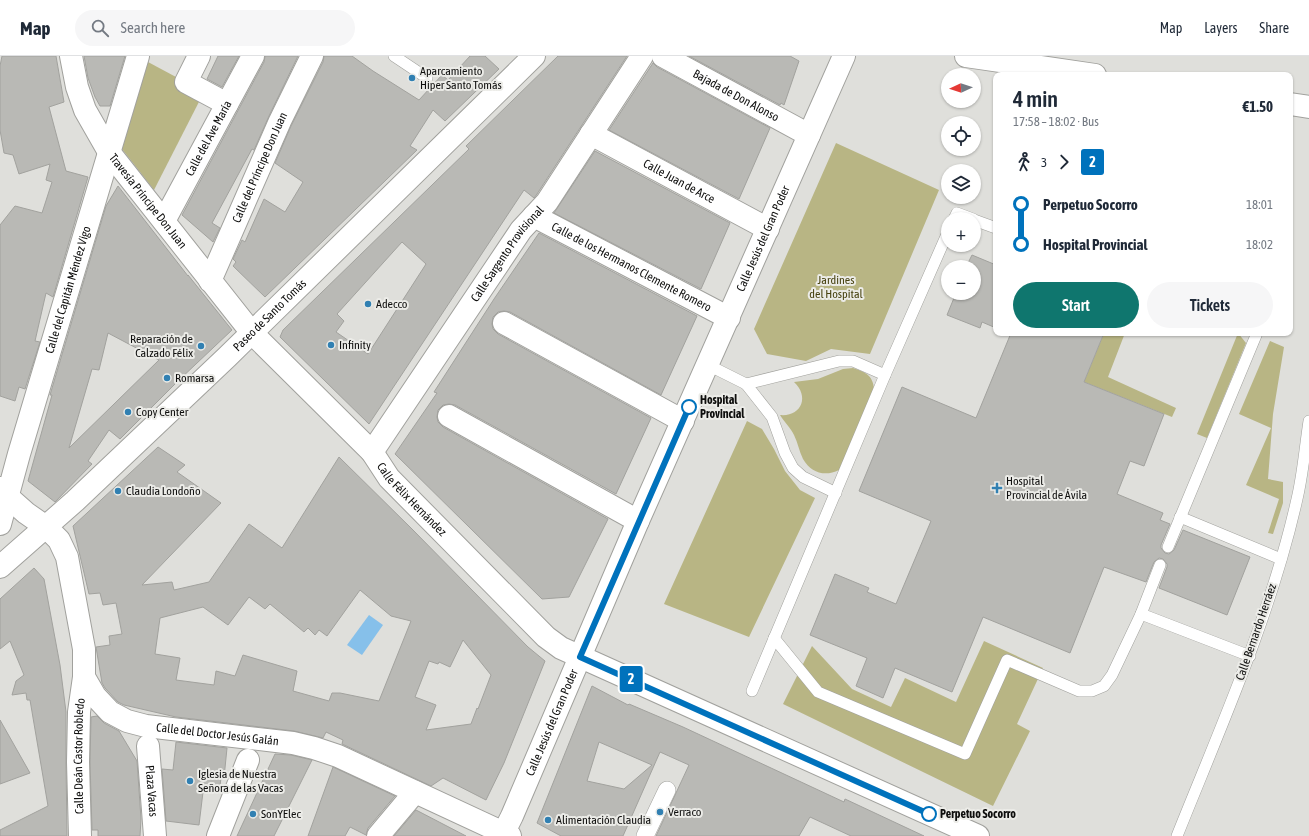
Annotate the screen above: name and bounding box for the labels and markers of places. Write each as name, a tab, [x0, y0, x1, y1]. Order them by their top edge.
place label: Aparcamiento Hiper Santo Tomás	[420, 64, 502, 92]
marker: Aparcamiento Hiper Santo Tomás	[407, 73, 417, 83]
place label: Adecco	[376, 297, 408, 311]
marker: Adecco	[363, 299, 373, 309]
place label: Reparación de Calzado Félix	[130, 332, 193, 360]
place label: Infinity	[339, 338, 371, 352]
marker: Infinity	[326, 340, 336, 350]
marker: Reparación de Calzado Félix	[196, 341, 206, 351]
place label: Romarsa	[175, 371, 214, 385]
marker: Romarsa	[162, 373, 172, 383]
place label: Hospital Provincial	[700, 393, 745, 421]
marker: Hospital Provincial	[681, 399, 697, 415]
place label: Copy Center	[136, 405, 189, 419]
marker: Copy Center	[123, 407, 133, 417]
place label: Hospital Provincial de Ávila	[1006, 474, 1087, 502]
marker: Hospital Provincial de Ávila	[991, 482, 1003, 494]
place label: Claudia Londoño	[126, 484, 201, 498]
marker: Claudia Londoño	[113, 486, 123, 496]
place label: Iglesia de Nuestra Señora de las Vacas	[198, 767, 283, 795]
marker: Iglesia de Nuestra Señora de las Vacas	[185, 776, 195, 786]
place label: Verraco	[668, 805, 702, 819]
marker: Perpetuo Socorro	[921, 806, 937, 822]
place label: SonYElec	[261, 807, 301, 821]
marker: Verraco	[655, 807, 665, 817]
place label: Perpetuo Socorro	[940, 807, 1016, 821]
marker: SonYElec	[248, 809, 258, 819]
place label: Alimentación Claudia	[556, 813, 651, 827]
marker: Alimentación Claudia	[543, 815, 553, 825]

